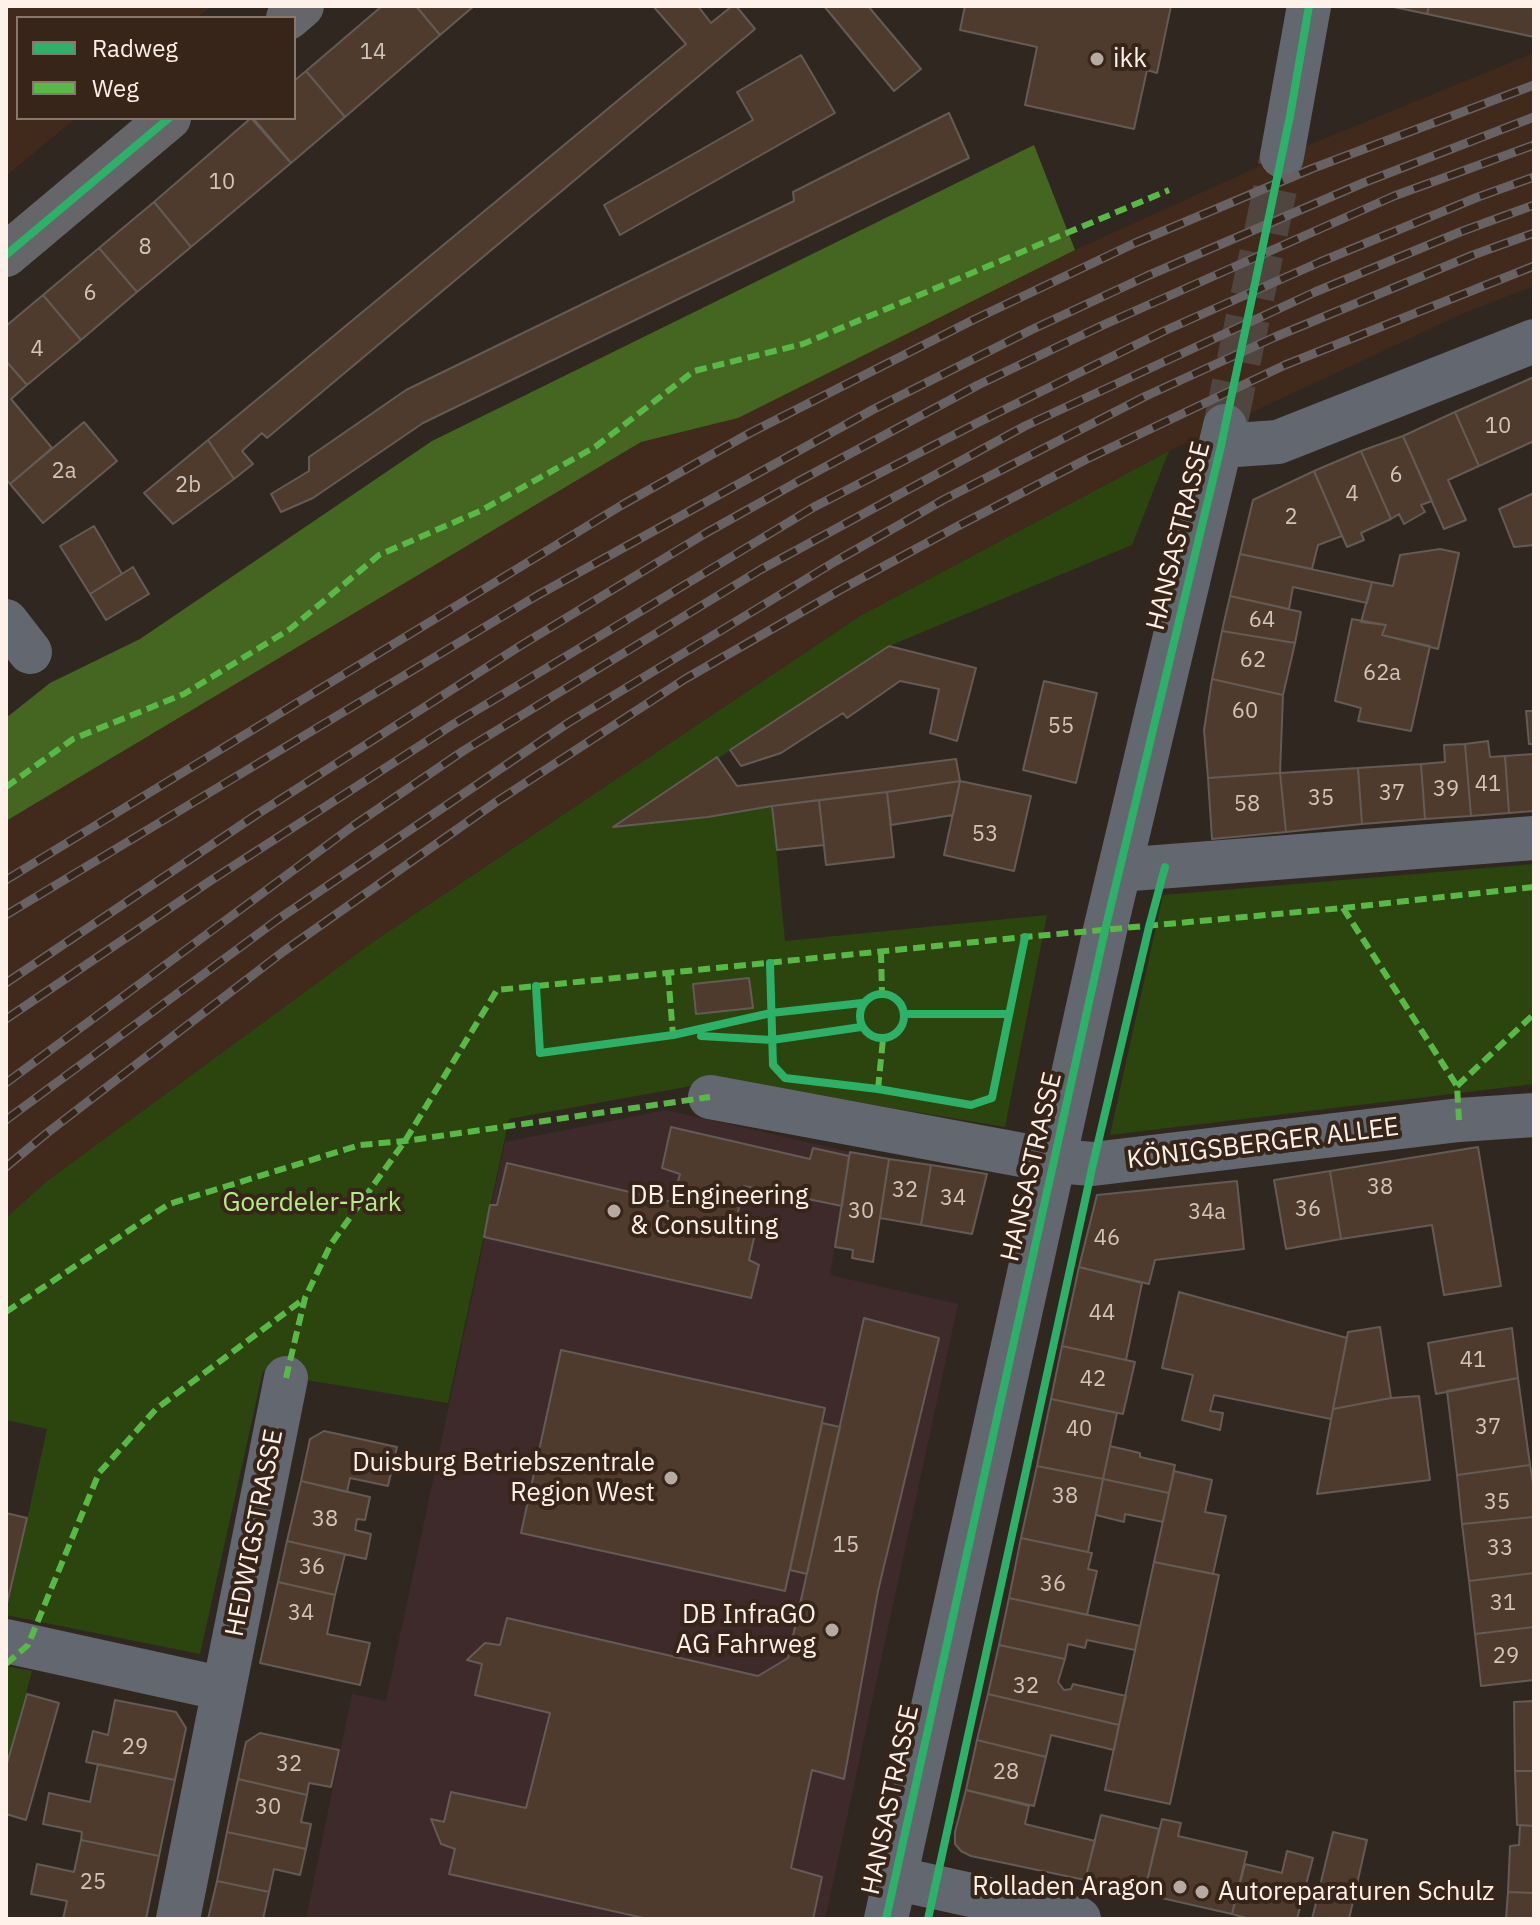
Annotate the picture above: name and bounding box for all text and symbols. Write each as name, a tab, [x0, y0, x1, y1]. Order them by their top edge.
legend	[16, 16, 296, 120]
text: Radweg	[92, 32, 178, 64]
house number: 14	[360, 40, 386, 66]
place label: ikk	[1113, 43, 1147, 75]
marker: ikk	[1088, 50, 1106, 68]
text: Weg	[92, 72, 139, 104]
house number: 10	[209, 170, 235, 196]
house number: 8	[138, 235, 152, 261]
house number: 6	[83, 281, 97, 307]
house number: 4	[30, 337, 44, 363]
house number: 10	[1485, 414, 1511, 440]
street label: HANSASTRASSE	[1140, 438, 1218, 634]
house number: 2a	[52, 459, 76, 485]
house number: 6	[1389, 463, 1403, 489]
house number: 2b	[175, 473, 201, 499]
house number: 4	[1345, 482, 1359, 508]
house number: 2	[1284, 505, 1298, 531]
house number: 64	[1249, 608, 1275, 634]
house number: 62	[1240, 648, 1266, 674]
house number: 62a	[1363, 661, 1401, 687]
house number: 60	[1232, 699, 1258, 725]
house number: 55	[1048, 714, 1074, 740]
house number: 41	[1475, 772, 1501, 798]
house number: 39	[1433, 777, 1459, 803]
house number: 37	[1379, 781, 1405, 807]
house number: 35	[1308, 786, 1334, 812]
house number: 58	[1234, 792, 1260, 818]
house number: 53	[972, 822, 998, 848]
street label: HANSASTRASSE	[995, 1069, 1069, 1265]
street label: KÖNIGSBERGER ALLEE	[1125, 1112, 1401, 1176]
house number: 38	[1367, 1175, 1393, 1201]
house number: 32	[892, 1178, 918, 1204]
place label: DB Engineering & Consulting	[630, 1180, 809, 1242]
house number: 34	[940, 1186, 966, 1212]
park label: Goerdeler-Park	[222, 1187, 402, 1219]
house number: 36	[1295, 1197, 1321, 1223]
house number: 30	[848, 1199, 874, 1225]
house number: 34a	[1188, 1200, 1226, 1226]
marker: DB Engineering & Consulting	[605, 1202, 623, 1220]
house number: 46	[1094, 1226, 1120, 1252]
house number: 44	[1089, 1301, 1115, 1327]
house number: 41	[1460, 1348, 1486, 1374]
house number: 42	[1080, 1367, 1106, 1393]
house number: 37	[1475, 1415, 1501, 1441]
house number: 40	[1066, 1417, 1092, 1443]
street label: HEDWIGSTRASSE	[220, 1427, 290, 1639]
place label: Duisburg Betriebszentrale Region West	[352, 1447, 655, 1508]
marker: Duisburg Betriebszentrale Region West	[662, 1469, 680, 1487]
house number: 38	[1052, 1484, 1078, 1510]
house number: 35	[1484, 1490, 1510, 1516]
house number: 38	[312, 1507, 338, 1533]
house number: 15	[833, 1533, 859, 1559]
house number: 33	[1487, 1536, 1513, 1562]
house number: 36	[299, 1555, 325, 1581]
house number: 36	[1040, 1572, 1066, 1598]
house number: 31	[1490, 1591, 1516, 1617]
place label: DB InfraGO AG Fahrweg	[676, 1599, 816, 1660]
house number: 34	[288, 1601, 314, 1627]
marker: DB InfraGO AG Fahrweg	[823, 1621, 841, 1639]
house number: 29	[1493, 1644, 1519, 1670]
house number: 32	[1013, 1674, 1039, 1700]
street label: HANSASTRASSE	[856, 1702, 926, 1898]
house number: 29	[122, 1735, 148, 1761]
house number: 32	[276, 1752, 302, 1778]
house number: 28	[993, 1760, 1019, 1786]
house number: 30	[255, 1795, 281, 1821]
house number: 25	[80, 1870, 106, 1896]
place label: Rolladen Aragon	[972, 1871, 1164, 1903]
place label: Autoreparaturen Schulz	[1218, 1876, 1494, 1908]
marker: Rolladen Aragon	[1171, 1878, 1189, 1896]
marker: Autoreparaturen Schulz	[1193, 1883, 1211, 1901]

